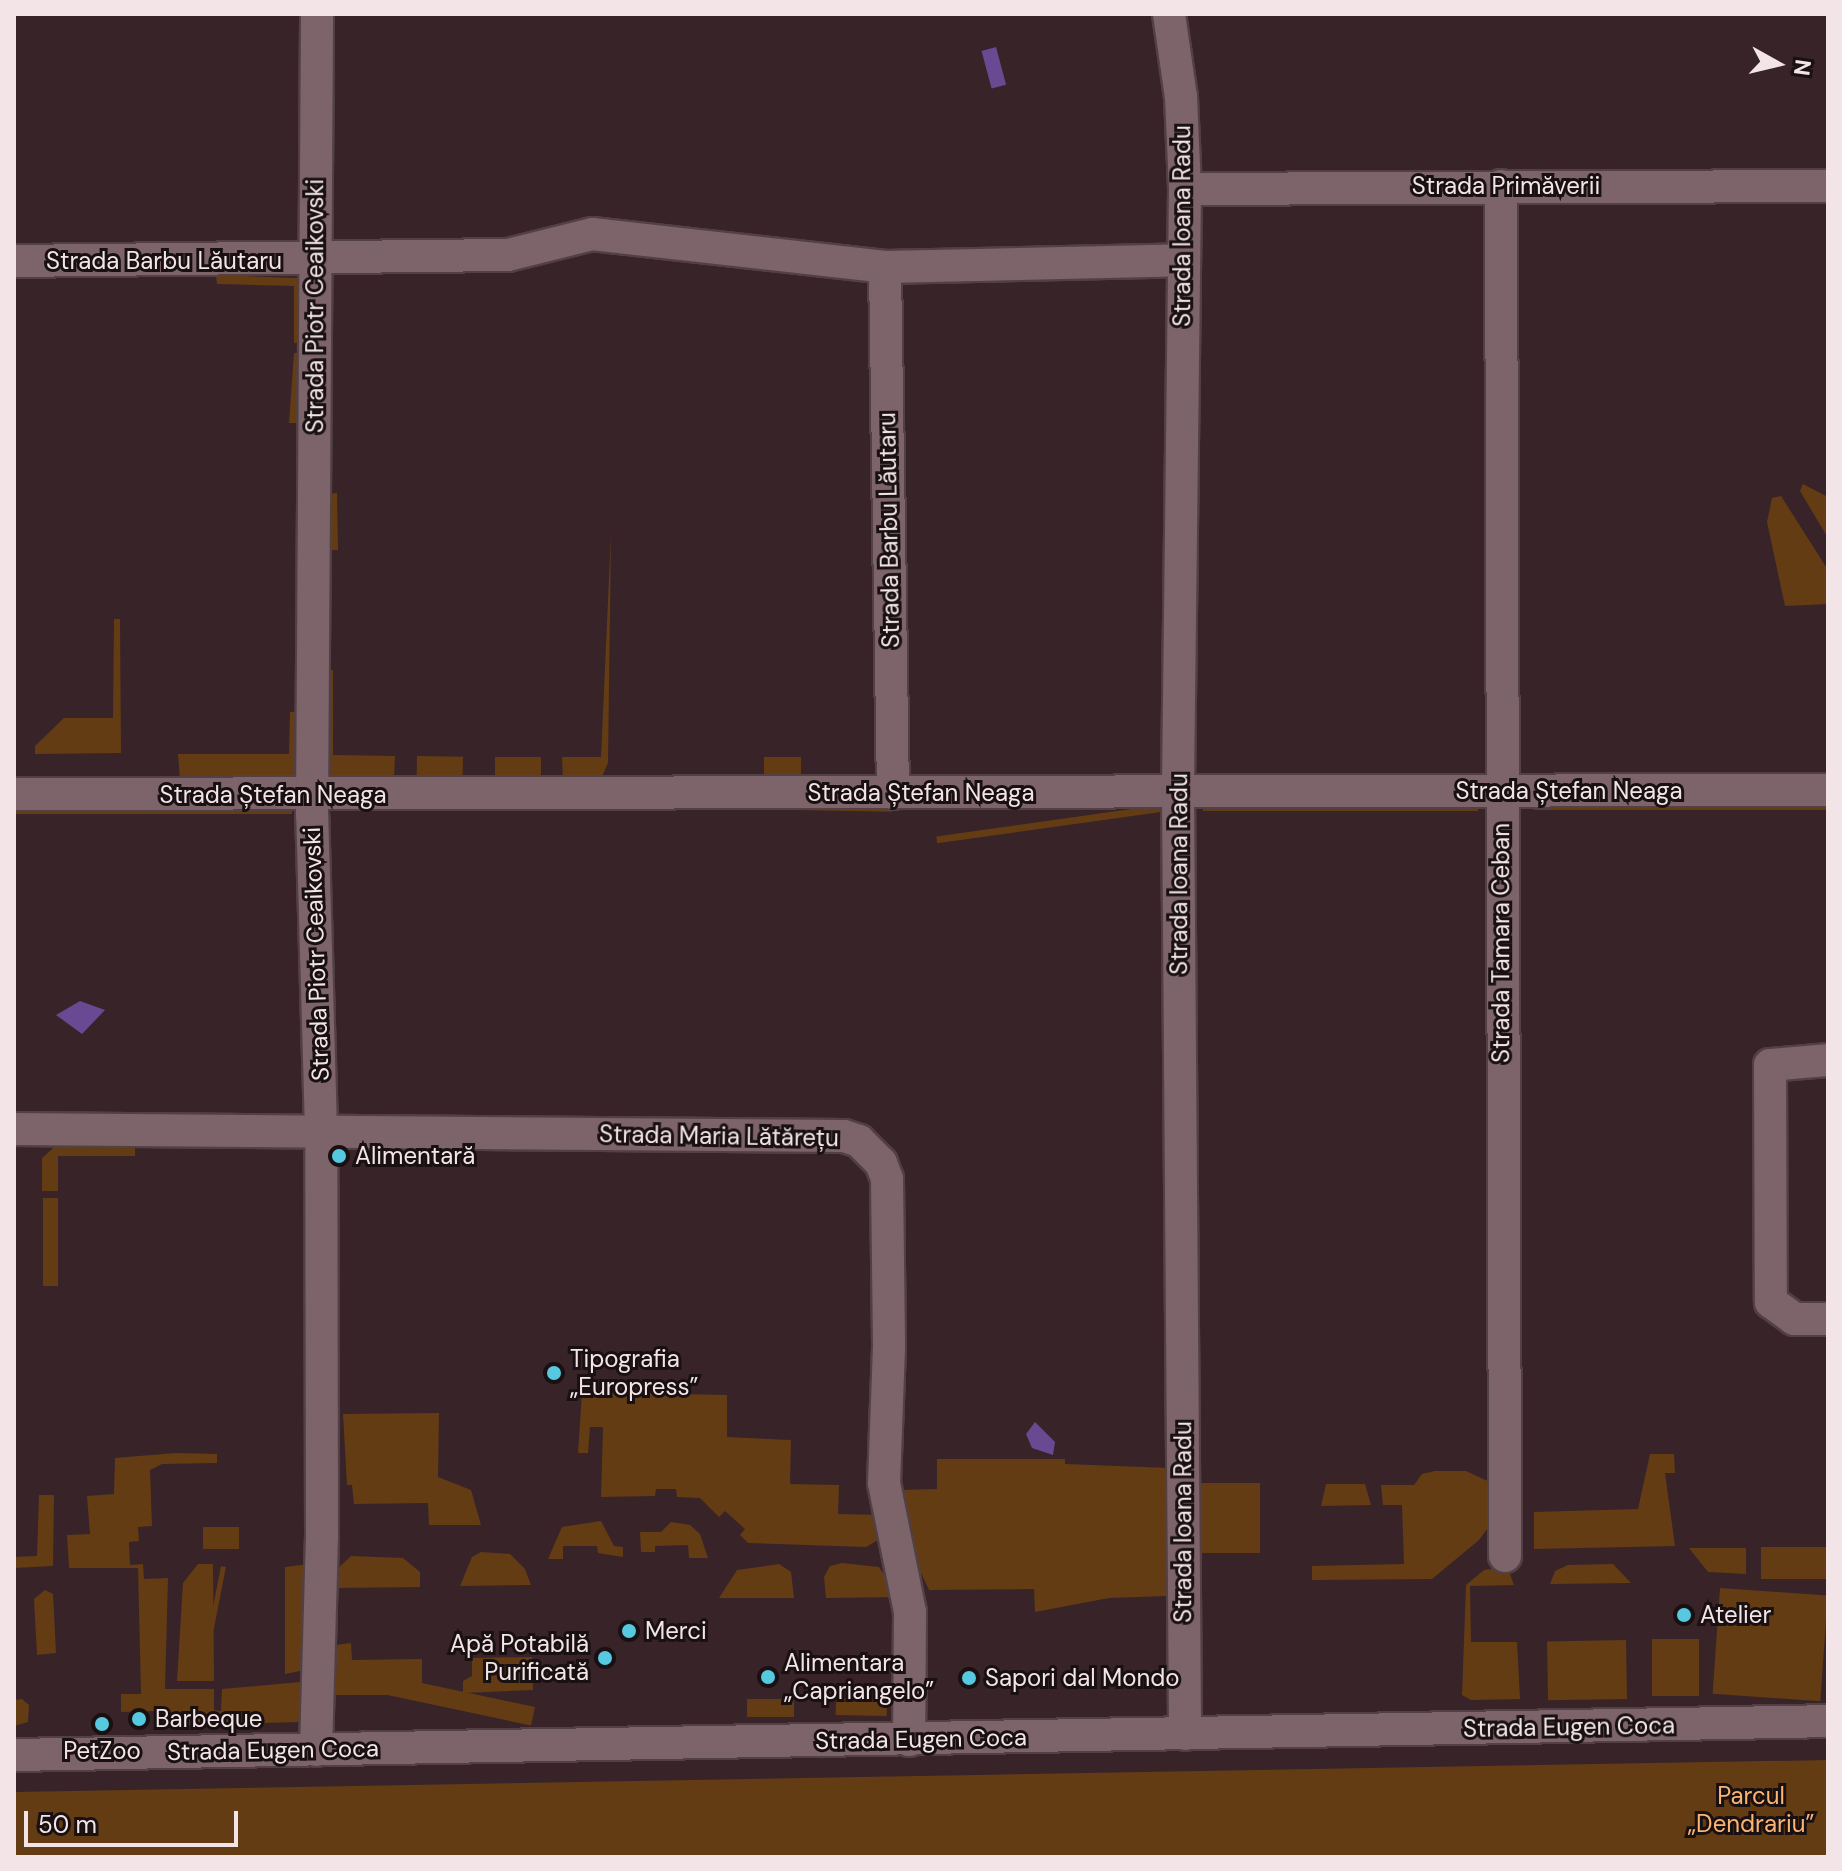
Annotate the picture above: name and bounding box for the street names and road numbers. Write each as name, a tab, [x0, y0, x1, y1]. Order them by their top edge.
street label: Strada Ioana Radu	[1168, 125, 1196, 327]
street label: Strada Primăverii	[1412, 172, 1600, 200]
street label: Strada Piotr Ceaikovski	[301, 179, 329, 433]
street label: Strada Barbu Lăutaru	[46, 247, 282, 275]
street label: Strada Barbu Lăutaru	[873, 412, 905, 648]
street label: Strada Ioana Radu	[1165, 773, 1193, 975]
street label: Strada Ștefan Neaga	[1456, 777, 1682, 805]
street label: Strada Ștefan Neaga	[808, 779, 1034, 807]
street label: Strada Ștefan Neaga	[160, 781, 386, 809]
street label: Strada Tamara Ceban	[1487, 823, 1515, 1063]
street label: Strada Piotr Ceaikovski	[297, 826, 335, 1082]
street label: Strada Maria Lătărețu	[599, 1120, 839, 1152]
street label: Strada Ioana Radu	[1169, 1421, 1197, 1623]
street label: Strada Eugen Coca	[1463, 1711, 1675, 1743]
street label: Strada Eugen Coca	[815, 1723, 1027, 1755]
street label: Strada Eugen Coca	[167, 1734, 379, 1766]

